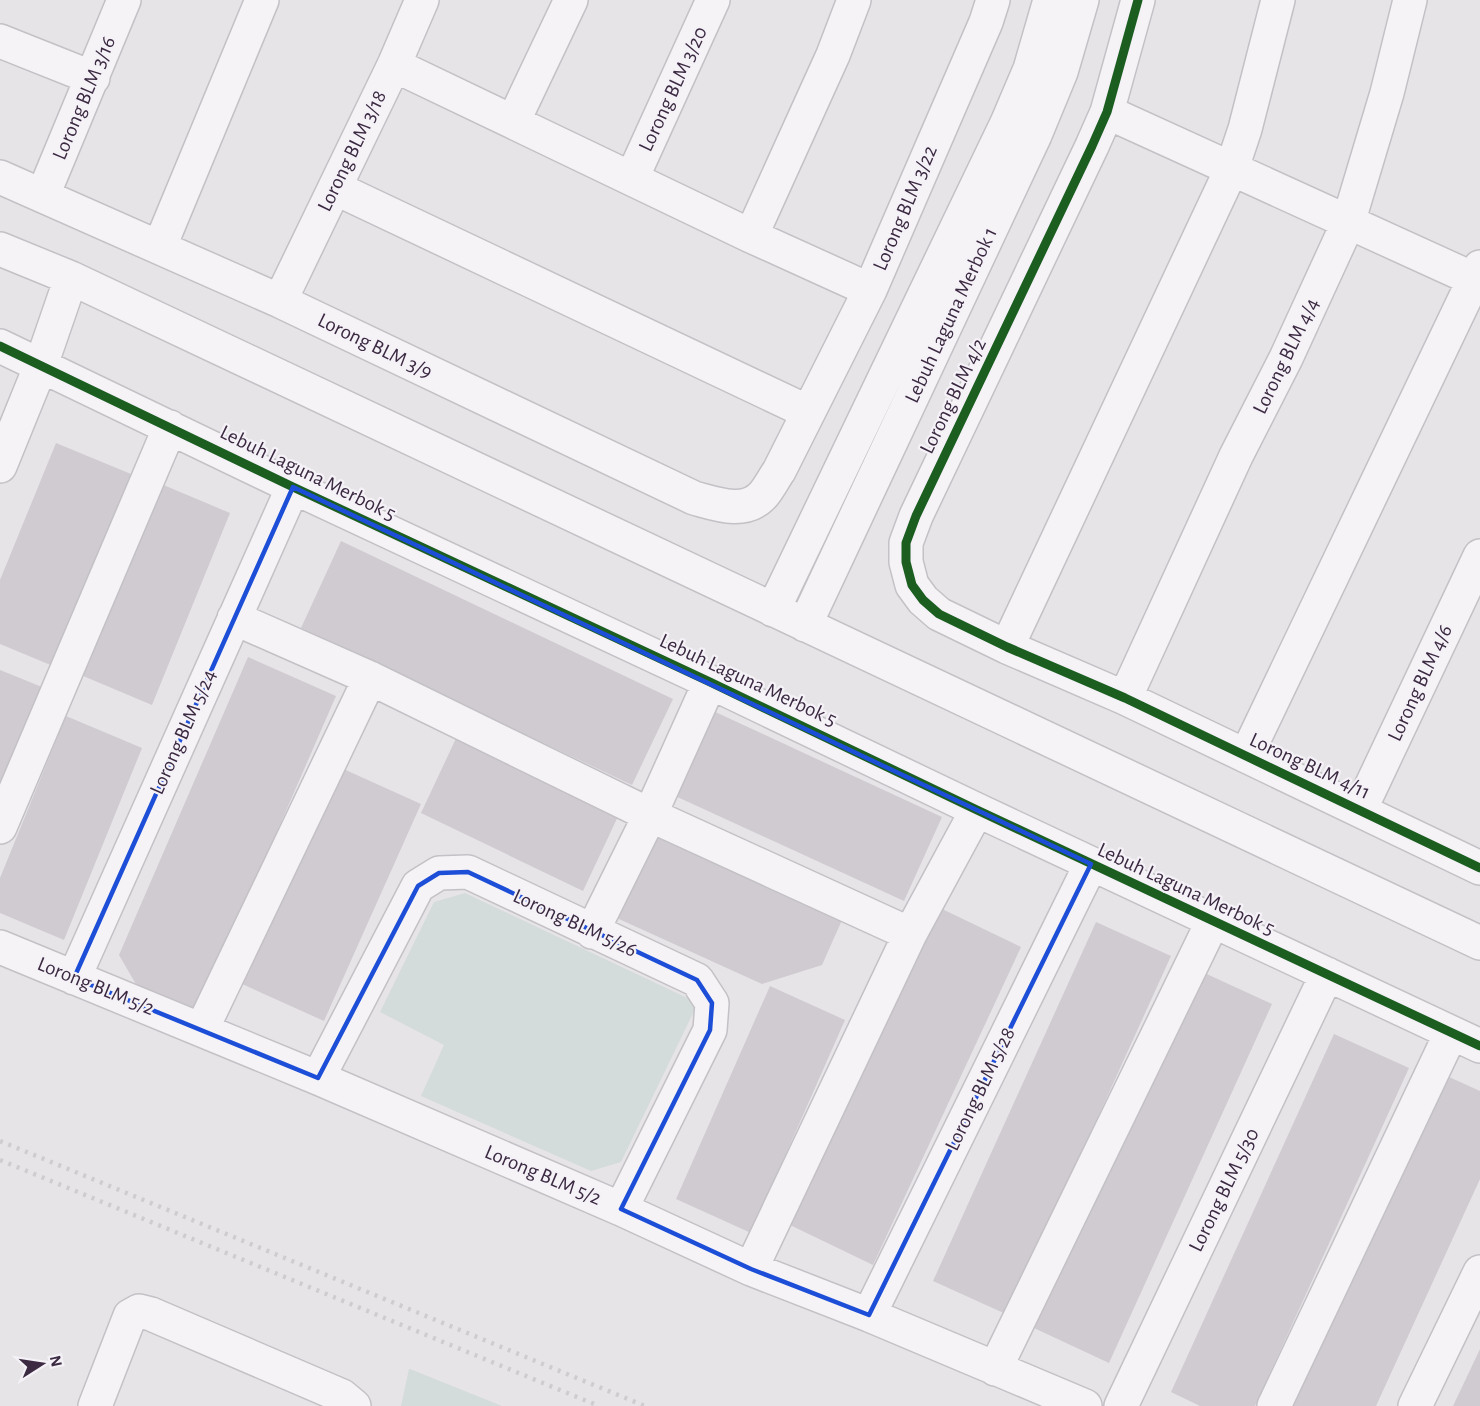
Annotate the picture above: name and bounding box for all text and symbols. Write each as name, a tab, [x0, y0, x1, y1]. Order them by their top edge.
street label: Lorong BLM 3/20	[635, 23, 711, 155]
street label: Lorong BLM 3/16	[49, 33, 119, 163]
street label: Lorong BLM 3/18	[314, 87, 390, 215]
street label: Lorong BLM 3/22	[869, 142, 941, 274]
street label: Lebuh Laguna Merbok 1	[901, 224, 1001, 406]
street label: Lorong BLM 4/4	[1249, 295, 1323, 417]
street label: Lorong BLM 3/9	[314, 309, 436, 383]
street label: Lorong BLM 4/2	[916, 335, 990, 457]
street label: Lebuh Laguna Merbok 5	[217, 421, 399, 525]
street label: Lorong BLM 4/6	[1384, 621, 1456, 745]
street label: Lebuh Laguna Merbok 5	[656, 630, 840, 730]
street label: Lorong BLM 5/24	[146, 666, 220, 798]
street label: Lorong BLM 4/11	[1246, 729, 1374, 803]
street label: Lebuh Laguna Merbok 5	[1094, 839, 1278, 939]
street label: Lorong BLM 5/26	[510, 885, 640, 961]
street label: Lorong BLM 5/2	[34, 953, 158, 1019]
street label: Lorong BLM 5/28	[941, 1024, 1019, 1154]
street label: Lorong BLM 5/30	[1185, 1125, 1263, 1255]
street label: Lorong BLM 5/2	[482, 1141, 604, 1209]
north arrow	[12, 1334, 72, 1394]
text: N	[47, 1354, 65, 1368]

